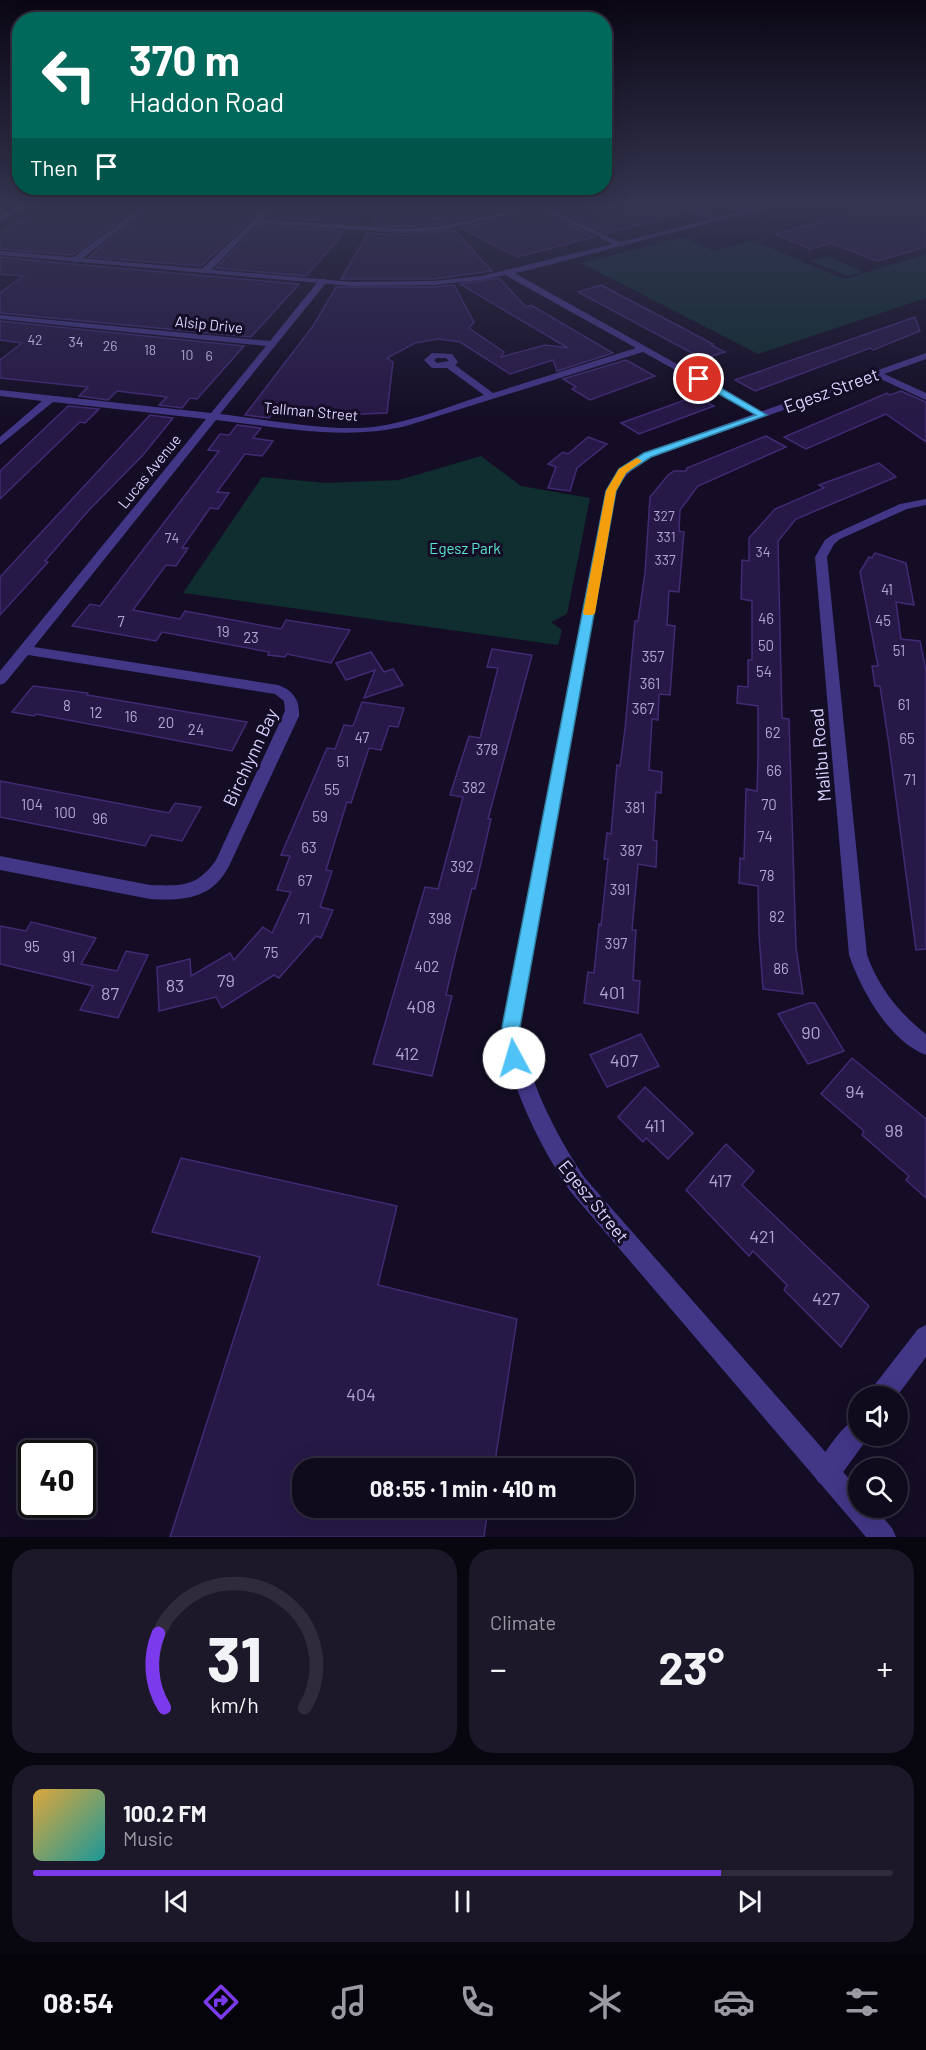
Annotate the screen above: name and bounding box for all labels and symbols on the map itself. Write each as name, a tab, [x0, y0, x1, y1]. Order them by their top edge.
street label: Alsip Drive	[174, 311, 244, 337]
house number: 42	[27, 331, 43, 348]
house number: 34	[69, 333, 83, 350]
house number: 26	[103, 337, 117, 354]
house number: 18	[144, 341, 156, 358]
house number: 10	[181, 346, 193, 363]
house number: 6	[205, 347, 213, 364]
pin	[673, 353, 724, 404]
street label: Egesz Street	[781, 363, 881, 417]
street label: Tallman Street	[263, 398, 359, 424]
street label: Lucas Avenue	[114, 430, 184, 512]
house number: 327	[653, 507, 675, 524]
house number: 331	[656, 528, 676, 545]
house number: 74	[165, 529, 179, 546]
park label: Egesz Park	[429, 539, 501, 557]
house number: 34	[756, 543, 770, 560]
house number: 337	[654, 551, 676, 568]
house number: 41	[881, 580, 893, 598]
house number: 46	[758, 609, 774, 627]
house number: 45	[875, 611, 891, 629]
house number: 7	[117, 612, 125, 630]
house number: 19	[216, 622, 230, 640]
house number: 23	[243, 628, 259, 646]
house number: 50	[758, 636, 774, 654]
house number: 51	[893, 641, 905, 659]
house number: 357	[642, 647, 664, 665]
house number: 54	[756, 662, 772, 680]
house number: 361	[640, 674, 660, 692]
house number: 61	[898, 695, 910, 713]
house number: 8	[63, 696, 71, 714]
house number: 367	[632, 699, 654, 717]
house number: 12	[89, 703, 103, 721]
street label: Birchlynn Bay	[218, 705, 282, 809]
house number: 16	[125, 707, 137, 725]
street label: Malibu Road	[805, 707, 835, 803]
house number: 20	[158, 713, 174, 731]
house number: 24	[188, 720, 204, 738]
house number: 62	[765, 723, 781, 741]
house number: 47	[355, 728, 369, 746]
house number: 65	[899, 729, 915, 747]
house number: 378	[476, 740, 498, 758]
house number: 51	[337, 752, 349, 770]
house number: 66	[766, 761, 782, 779]
house number: 71	[904, 770, 916, 788]
house number: 382	[462, 778, 486, 796]
house number: 55	[324, 780, 340, 798]
house number: 104	[21, 795, 43, 813]
house number: 70	[761, 795, 777, 813]
house number: 381	[625, 798, 645, 816]
house number: 100	[54, 803, 76, 821]
house number: 59	[312, 807, 328, 825]
house number: 96	[92, 809, 108, 827]
house number: 74	[757, 827, 773, 845]
house number: 63	[301, 838, 317, 856]
house number: 387	[620, 841, 642, 859]
house number: 392	[450, 857, 474, 875]
house number: 78	[760, 866, 774, 884]
house number: 67	[298, 871, 312, 889]
house number: 391	[610, 880, 630, 898]
house number: 82	[769, 907, 785, 925]
house number: 71	[298, 909, 310, 927]
house number: 398	[428, 909, 452, 927]
house number: 397	[605, 934, 627, 952]
house number: 95	[24, 937, 40, 955]
house number: 75	[264, 943, 278, 961]
house number: 91	[63, 947, 75, 965]
house number: 402	[415, 957, 439, 975]
house number: 86	[773, 959, 789, 977]
house number: 79	[217, 969, 235, 991]
house number: 83	[166, 974, 184, 996]
house number: 401	[599, 981, 625, 1003]
house number: 87	[101, 982, 119, 1004]
house number: 408	[406, 995, 436, 1017]
house number: 90	[801, 1021, 821, 1043]
position arrow	[482, 1026, 546, 1090]
house number: 412	[395, 1042, 419, 1064]
house number: 407	[610, 1049, 639, 1071]
house number: 94	[845, 1080, 865, 1102]
house number: 411	[645, 1114, 665, 1136]
house number: 98	[885, 1119, 903, 1141]
street label: Egesz Street	[554, 1155, 634, 1247]
house number: 417	[708, 1169, 732, 1191]
house number: 421	[749, 1225, 775, 1247]
house number: 427	[812, 1287, 841, 1309]
house number: 404	[346, 1383, 376, 1405]
speed limit sign: 40	[18, 1440, 96, 1518]

